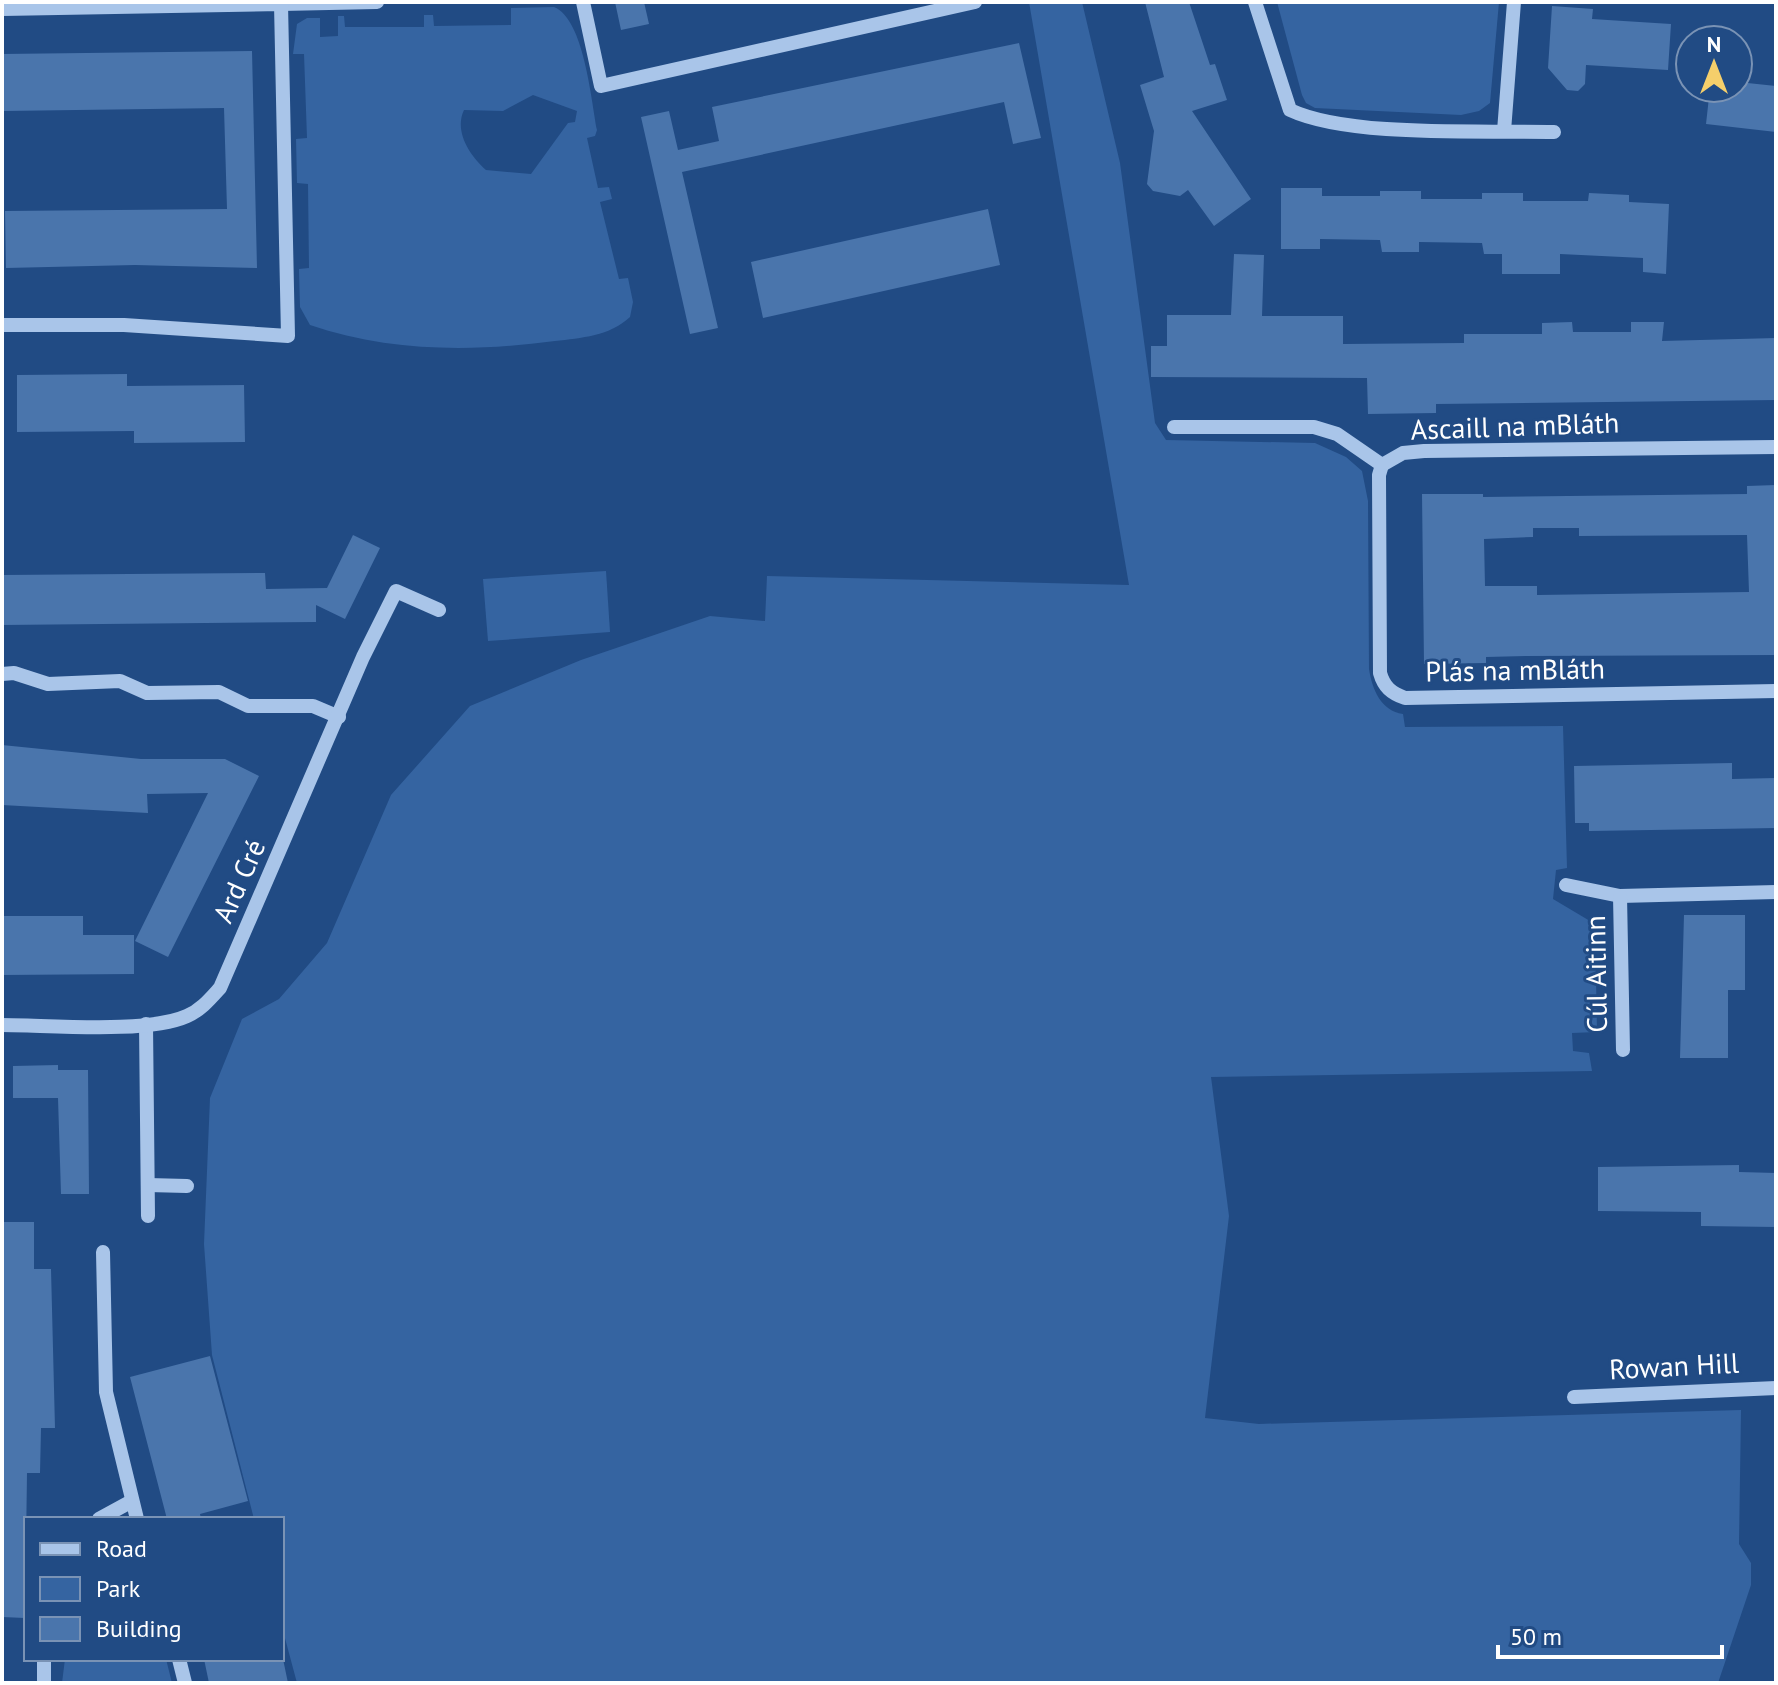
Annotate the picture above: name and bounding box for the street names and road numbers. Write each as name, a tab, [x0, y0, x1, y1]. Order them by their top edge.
street label: Ascaill na mBláth	[1410, 403, 1620, 448]
street label: Plás na mBláth	[1425, 649, 1605, 690]
street label: Ard Cré	[204, 833, 273, 928]
street label: Cúl Aitinn	[1576, 915, 1615, 1033]
street label: Rowan Hill	[1608, 1344, 1740, 1387]

